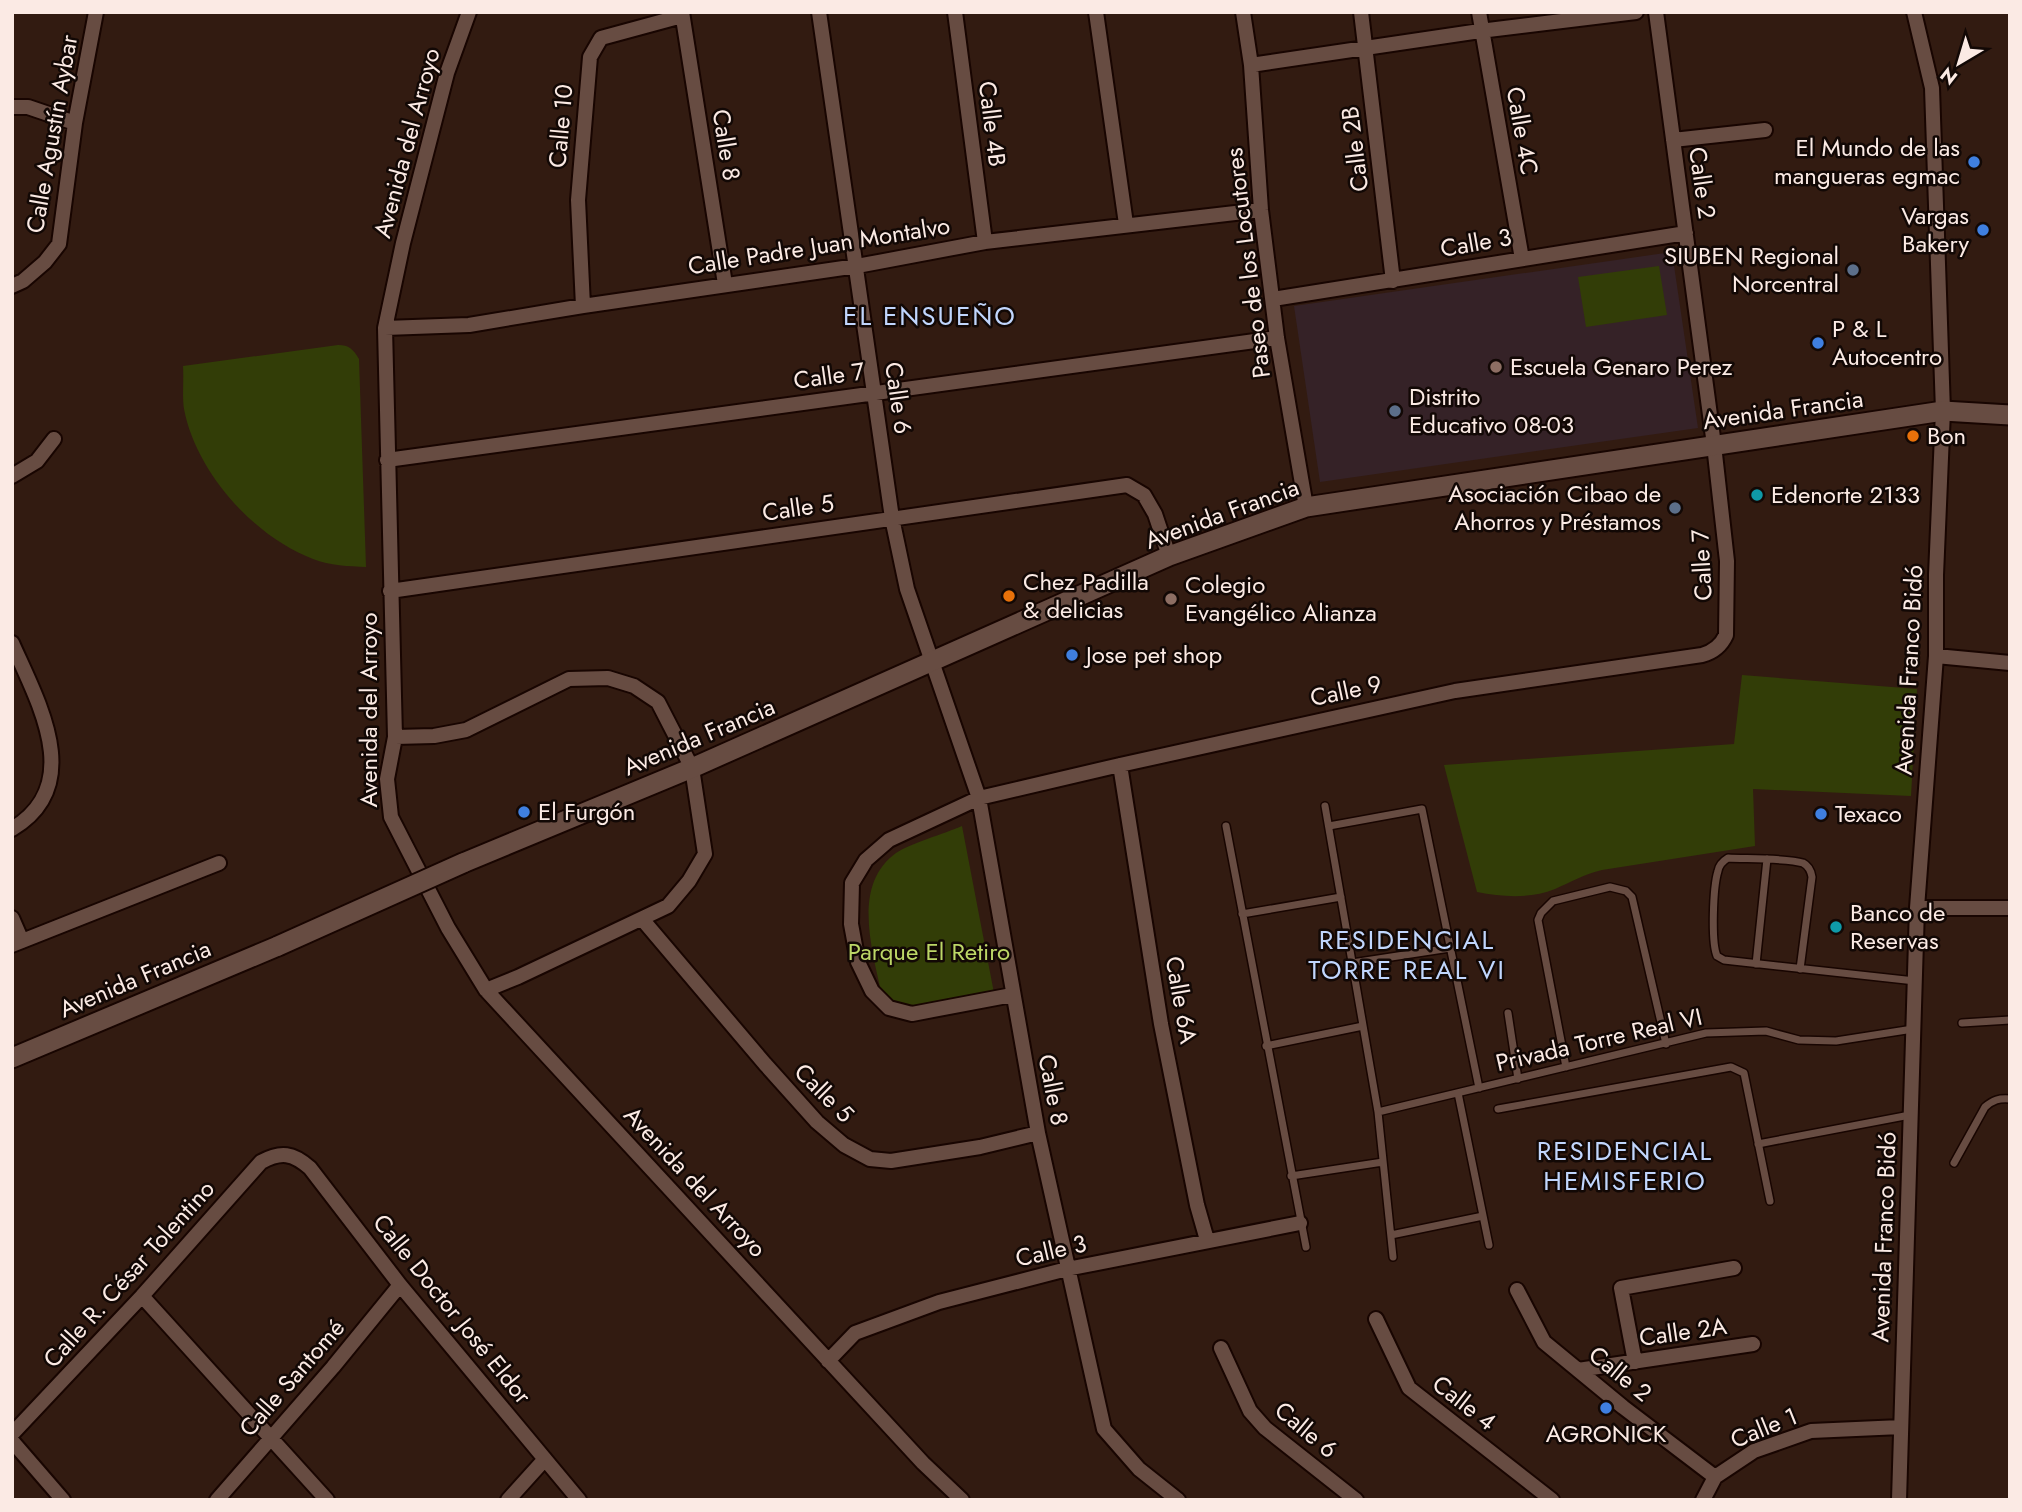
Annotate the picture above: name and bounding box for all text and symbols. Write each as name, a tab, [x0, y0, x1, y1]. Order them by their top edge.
north arrow	[1924, 28, 1994, 98]
street label: Calle Agustín Aybar	[17, 31, 86, 236]
street label: Avenida del Arroyo	[364, 44, 449, 242]
text: N	[1935, 61, 1963, 91]
street label: Calle 4B	[970, 79, 1015, 169]
street label: Calle 10	[539, 83, 582, 169]
street label: Calle 4C	[1498, 84, 1547, 178]
street label: Calle 2B	[1332, 104, 1377, 194]
street label: Calle 8	[704, 107, 749, 183]
place label: El Mundo de las mangueras egmac	[1774, 130, 1960, 193]
street label: Calle 2	[1680, 145, 1725, 221]
street label: Paseo de los Locutores	[1216, 146, 1279, 380]
marker: El Mundo de las mangueras egmac	[1966, 154, 1982, 170]
place label: Vargas Bakery	[1901, 198, 1969, 261]
street label: Calle Padre Juan Montalvo	[685, 208, 952, 283]
street label: Calle 3	[1438, 219, 1514, 266]
marker: Vargas Bakery	[1975, 222, 1991, 238]
place label: SIUBEN Regional Norcentral	[1664, 238, 1839, 301]
marker: SIUBEN Regional Norcentral	[1845, 262, 1861, 278]
district label: EL ENSUEÑO	[843, 297, 1017, 335]
place label: P & L Autocentro	[1832, 311, 1942, 374]
marker: P & L Autocentro	[1810, 335, 1826, 351]
place label: Escuela Genaro Perez	[1510, 349, 1733, 384]
street label: Calle 7	[791, 353, 867, 398]
marker: Escuela Genaro Perez	[1488, 359, 1504, 375]
street label: Calle 6	[876, 360, 921, 436]
place label: Distrito Educativo 08-03	[1409, 379, 1574, 442]
street label: Avenida Francia	[1700, 381, 1865, 438]
marker: Distrito Educativo 08-03	[1387, 403, 1403, 419]
place label: Bon	[1927, 418, 1966, 453]
marker: Bon	[1905, 428, 1921, 444]
street label: Avenida Francia	[1140, 469, 1304, 558]
place label: Asociación Cibao de Ahorros y Préstamos	[1448, 476, 1661, 539]
place label: Edenorte 2133	[1771, 477, 1920, 512]
street label: Calle 5	[760, 485, 836, 530]
marker: Edenorte 2133	[1749, 487, 1765, 503]
marker: Asociación Cibao de Ahorros y Préstamos	[1667, 500, 1683, 516]
street label: Calle 7	[1682, 528, 1721, 601]
place label: Chez Padilla & delicias	[1023, 564, 1149, 627]
street label: Avenida Franco Bidó	[1886, 564, 1931, 776]
place label: Colegio Evangélico Alianza	[1185, 567, 1377, 630]
marker: Chez Padilla & delicias	[1001, 588, 1017, 604]
marker: Colegio Evangélico Alianza	[1163, 591, 1179, 607]
street label: Avenida del Arroyo	[351, 612, 386, 808]
place label: Jose pet shop	[1083, 637, 1222, 672]
marker: Jose pet shop	[1064, 647, 1080, 663]
street label: Calle 9	[1307, 666, 1385, 715]
street label: Avenida Francia	[618, 689, 780, 784]
place label: El Furgón	[538, 794, 635, 829]
place label: Texaco	[1835, 796, 1902, 831]
marker: El Furgón	[516, 804, 532, 820]
marker: Texaco	[1813, 806, 1829, 822]
place label: Banco de Reservas	[1850, 895, 1945, 958]
marker: Banco de Reservas	[1828, 919, 1844, 935]
district label: RESIDENCIAL TORRE REAL VI	[1308, 921, 1506, 989]
street label: Avenida Francia	[54, 931, 216, 1026]
park label: Parque El Retiro	[848, 934, 1010, 969]
street label: Calle 6A	[1157, 953, 1206, 1047]
street label: Privada Torre Real VI	[1492, 999, 1706, 1080]
street label: Calle 8	[1029, 1051, 1078, 1128]
street label: Calle 5	[786, 1055, 862, 1131]
street label: Avenida del Arroyo	[616, 1098, 775, 1265]
street label: Avenida Franco Bidó	[1862, 1131, 1905, 1343]
district label: RESIDENCIAL HEMISFERIO	[1537, 1132, 1713, 1200]
street label: Calle R. César Tolentino	[35, 1172, 223, 1375]
street label: Calle Doctor José Eldor	[365, 1206, 541, 1412]
street label: Calle 3	[1012, 1225, 1090, 1276]
street label: Calle 2A	[1637, 1308, 1729, 1355]
street label: Calle Santomé	[231, 1311, 353, 1444]
street label: Calle 2	[1581, 1337, 1659, 1410]
street label: Calle 4	[1425, 1366, 1504, 1439]
street label: Calle 6	[1267, 1393, 1345, 1466]
street label: Calle 1	[1725, 1398, 1803, 1457]
marker: AGRONICK	[1598, 1400, 1614, 1416]
place label: AGRONICK	[1546, 1416, 1667, 1451]

